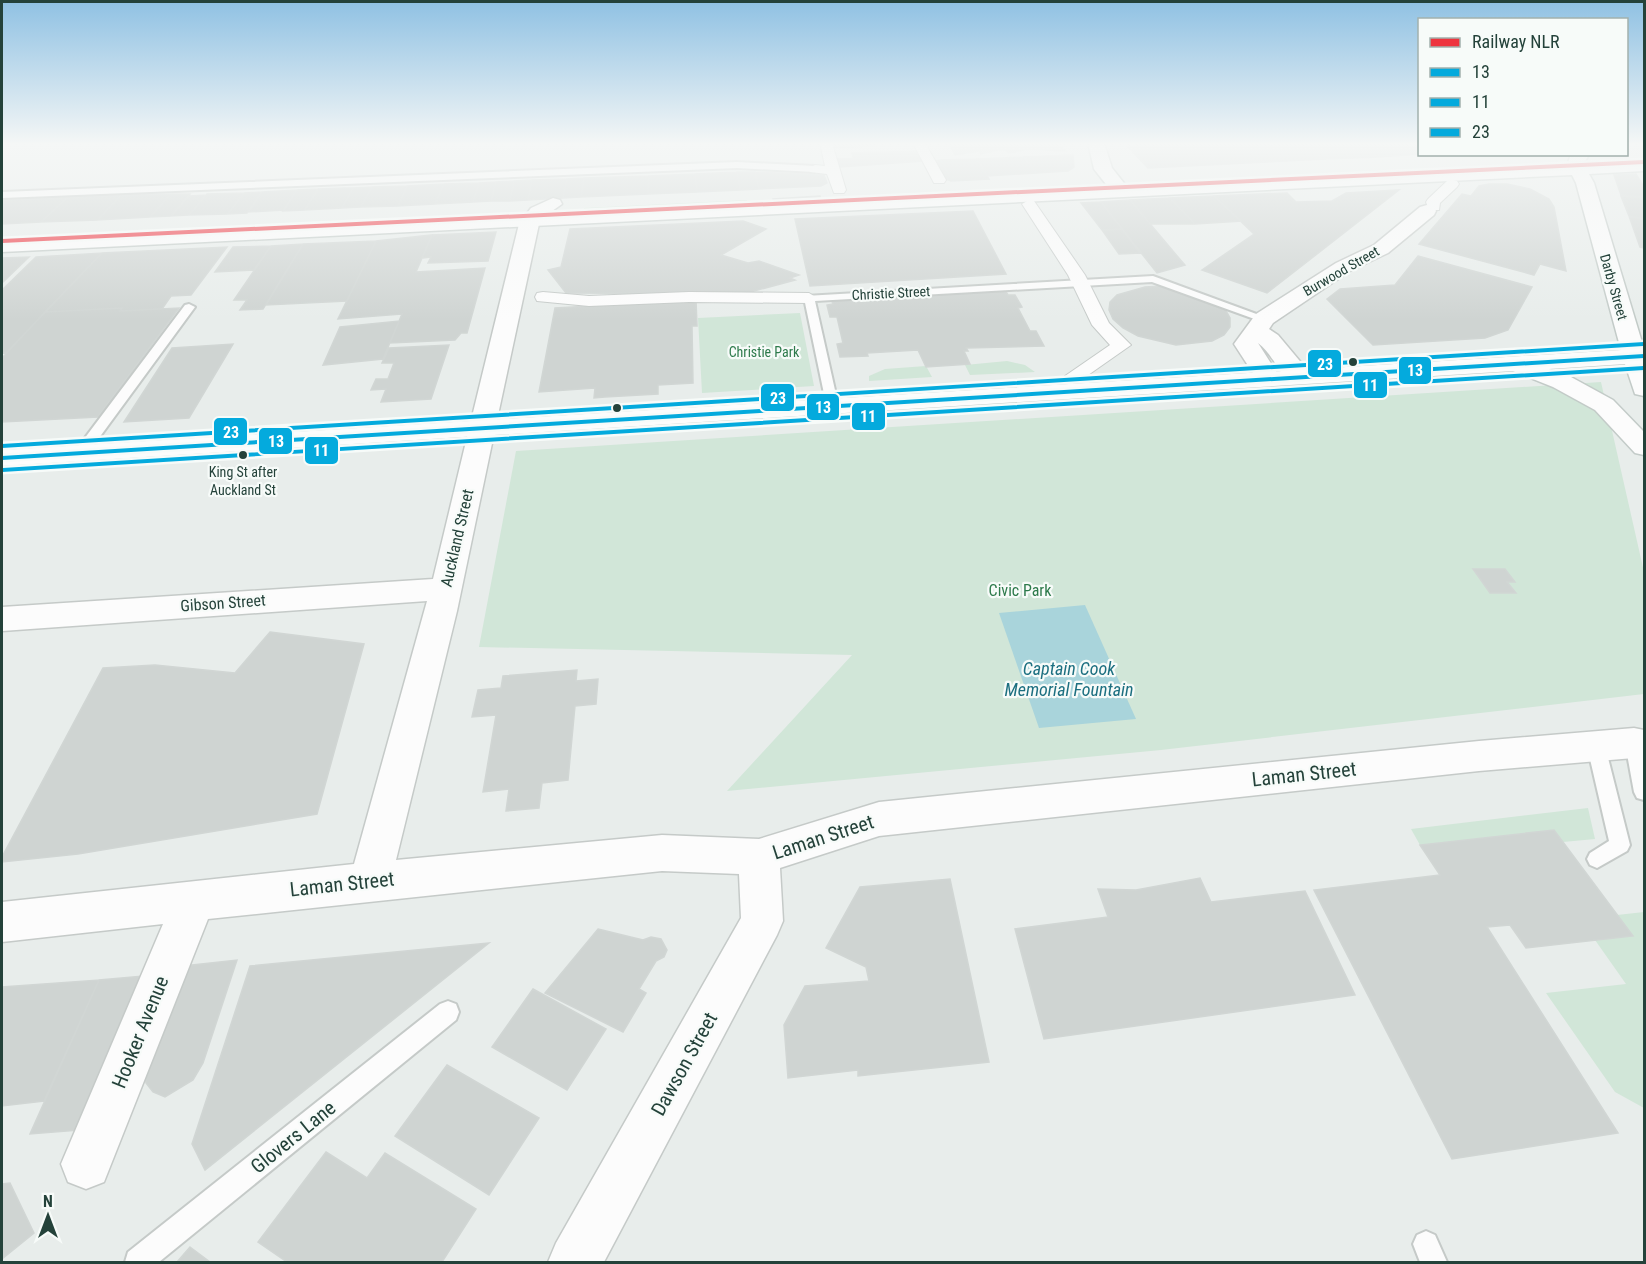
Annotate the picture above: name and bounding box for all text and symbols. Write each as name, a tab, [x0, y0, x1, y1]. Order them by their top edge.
legend	[1418, 18, 1628, 156]
text: Railway NLR	[1472, 31, 1560, 52]
text: 13	[1472, 61, 1490, 82]
text: 11	[1472, 91, 1490, 112]
text: 23	[1472, 121, 1490, 142]
street label: Burwood Street	[1300, 243, 1382, 299]
street label: Darby Street	[1597, 252, 1631, 322]
street label: Christie Street	[851, 283, 931, 303]
park label: Christie Park	[729, 344, 800, 360]
line badge: 23	[1307, 349, 1342, 378]
text: 23	[1317, 355, 1333, 374]
unlabelled marker	[1347, 356, 1359, 368]
line badge: 13	[1398, 356, 1432, 385]
text: 13	[1407, 361, 1423, 380]
line badge: 11	[1353, 371, 1388, 399]
text: 11	[1362, 376, 1378, 395]
line badge: 23	[760, 383, 795, 412]
text: 23	[770, 389, 786, 408]
line badge: 13	[806, 393, 840, 421]
text: 13	[815, 398, 831, 417]
unlabelled marker	[611, 402, 623, 414]
line badge: 11	[851, 402, 886, 431]
text: 11	[860, 407, 876, 426]
line badge: 23	[213, 417, 248, 446]
text: 23	[223, 423, 239, 442]
line badge: 13	[258, 427, 293, 455]
text: 13	[268, 432, 284, 451]
line badge: 11	[304, 436, 339, 465]
text: 11	[313, 441, 329, 460]
marker: King St after Auckland St	[237, 449, 249, 461]
place label: King St after Auckland St	[209, 464, 277, 498]
street label: Auckland Street	[437, 487, 478, 589]
park label: Civic Park	[989, 581, 1052, 600]
street label: Gibson Street	[180, 591, 266, 615]
water label: Captain Cook Memorial Fountain	[1005, 658, 1133, 700]
street label: Laman Street	[1251, 757, 1357, 791]
street label: Laman Street	[769, 809, 877, 865]
street label: Laman Street	[289, 867, 395, 901]
street label: Hooker Avenue	[107, 972, 173, 1092]
street label: Dawson Street	[646, 1008, 722, 1120]
street label: Glovers Lane	[246, 1096, 340, 1178]
north arrow	[18, 1186, 78, 1246]
text: N	[43, 1192, 53, 1211]

